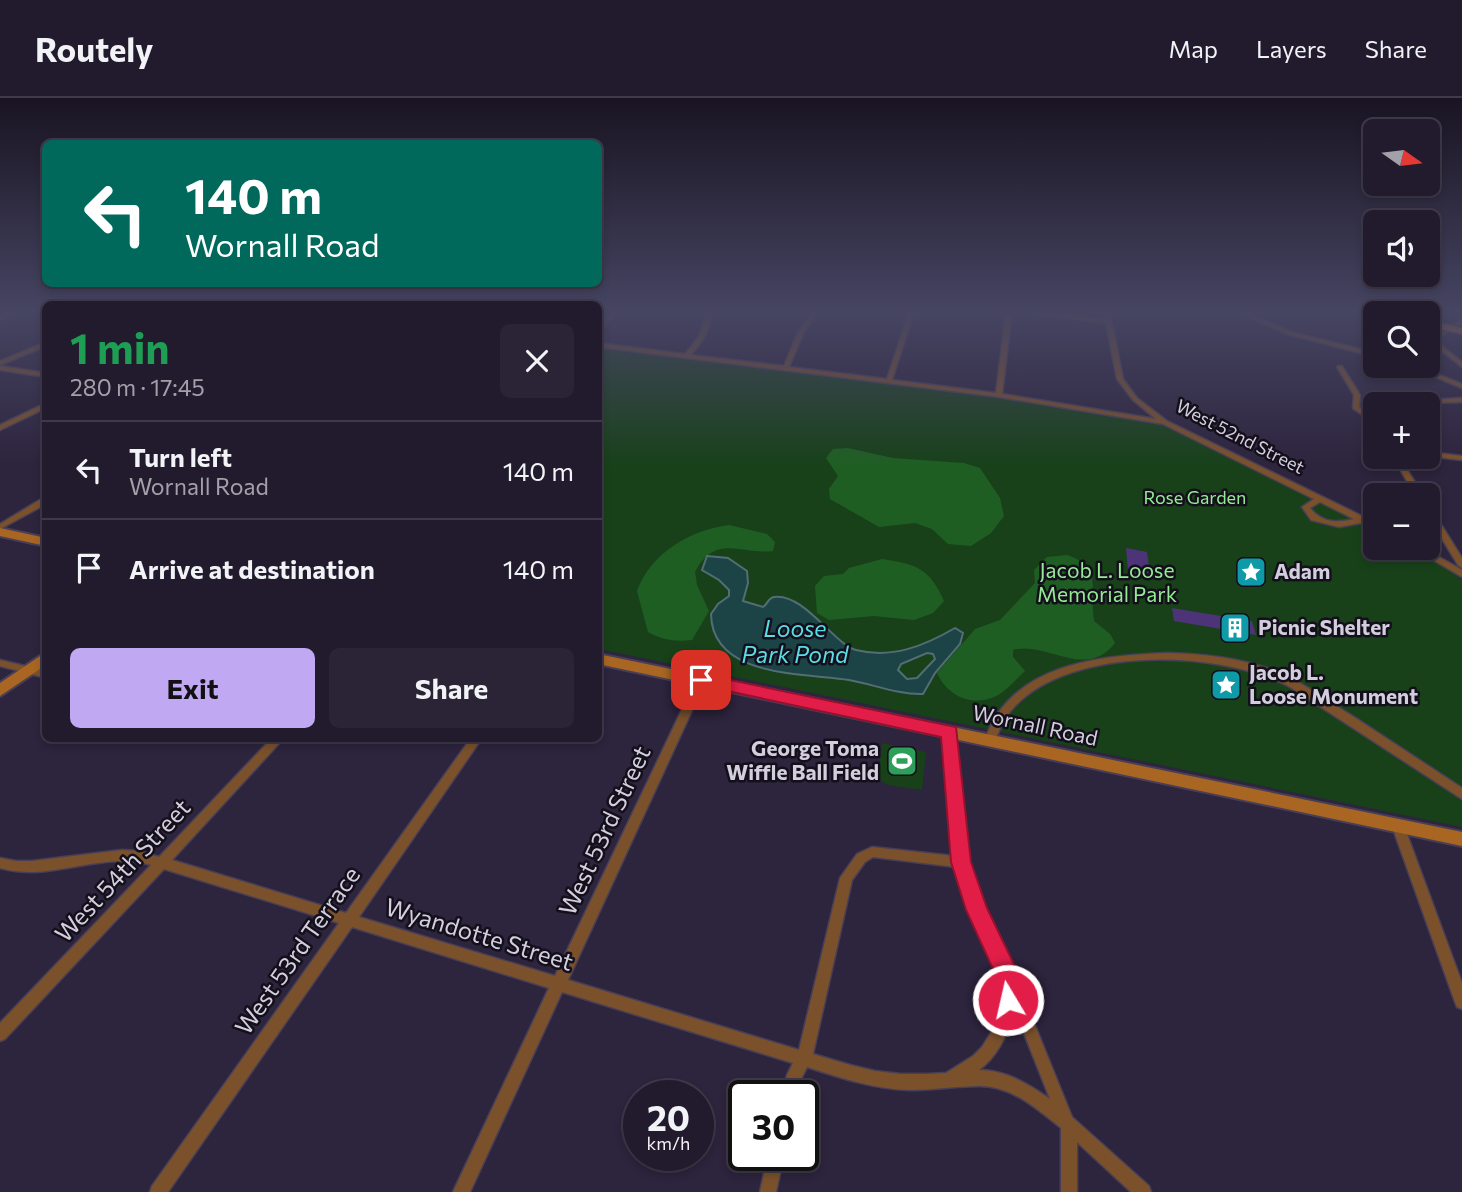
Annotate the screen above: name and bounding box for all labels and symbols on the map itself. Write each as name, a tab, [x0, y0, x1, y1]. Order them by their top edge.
north arrow	[1363, 119, 1440, 196]
street label: West 52nd Street	[1173, 394, 1308, 478]
park label: Rose Garden	[1144, 486, 1246, 508]
place icon: Adam	[1234, 555, 1268, 589]
park label: Jacob L. Loose Memorial Park	[1037, 557, 1177, 606]
place label: Adam	[1274, 558, 1330, 583]
building icon: Picnic Shelter	[1218, 611, 1252, 645]
water label: Loose Park Pond	[742, 614, 850, 668]
place label: Picnic Shelter	[1258, 614, 1390, 639]
pin	[671, 650, 731, 710]
place label: Jacob L. Loose Monument	[1249, 659, 1418, 708]
place icon: Jacob L. Loose Monument	[1209, 668, 1243, 702]
street label: Wornall Road	[970, 699, 1100, 750]
place label: George Toma Wiffle Ball Field	[726, 735, 879, 784]
street label: West 53rd Street	[552, 741, 656, 920]
sports icon: George Toma Wiffle Ball Field	[885, 744, 919, 778]
street label: West 54th Street	[48, 792, 196, 948]
street label: West 53rd Terrace	[228, 861, 365, 1040]
street label: Wyandotte Street	[382, 891, 577, 976]
position arrow	[971, 963, 1045, 1037]
speed limit sign: 30	[728, 1080, 819, 1171]

